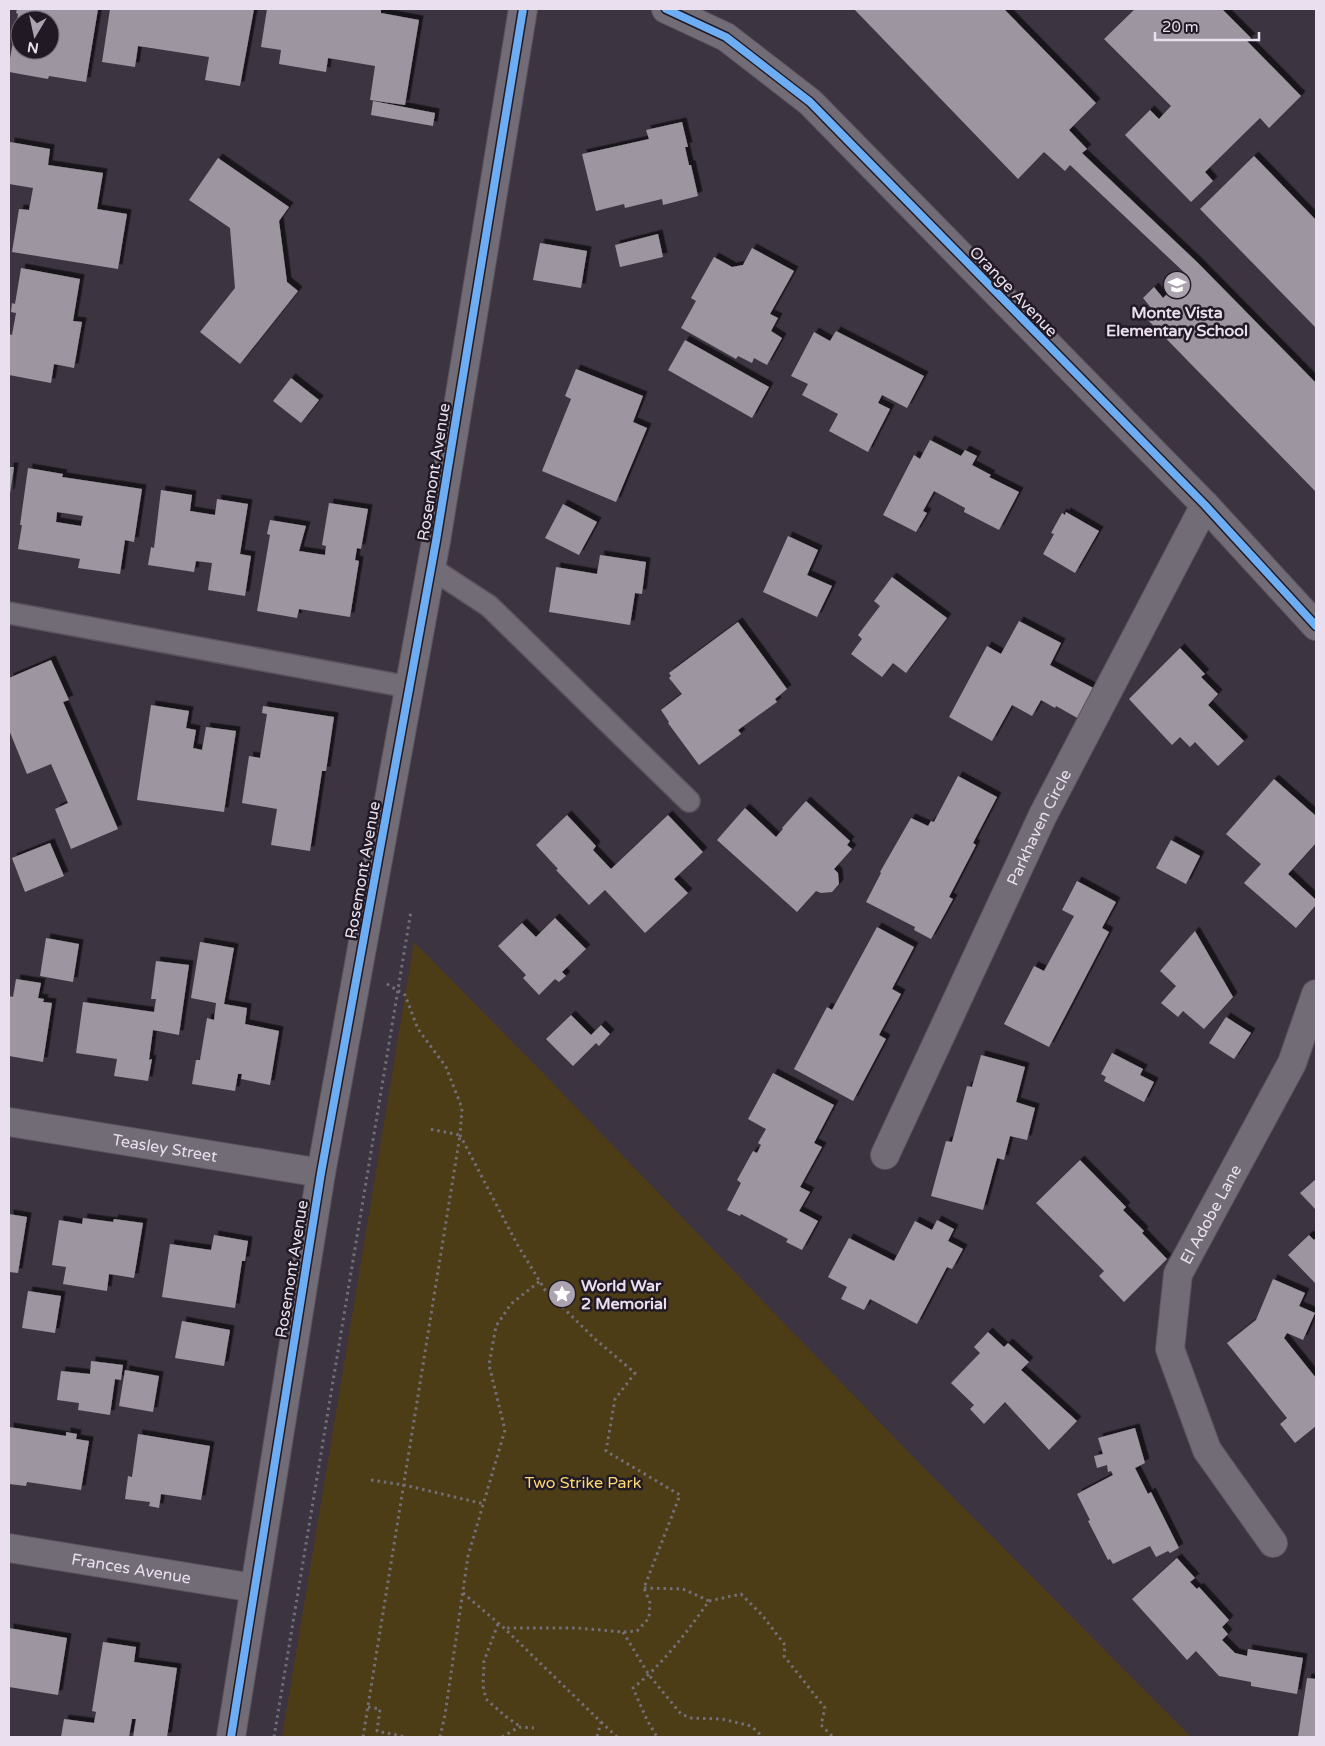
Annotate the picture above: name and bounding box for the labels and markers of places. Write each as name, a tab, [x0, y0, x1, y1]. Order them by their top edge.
school or university icon: Monte Vista Elementary School	[1162, 270, 1192, 300]
place label: Monte Vista Elementary School	[1106, 303, 1248, 341]
place label: World War 2 Memorial	[581, 1276, 667, 1314]
place icon: World War 2 Memorial	[547, 1279, 577, 1309]

